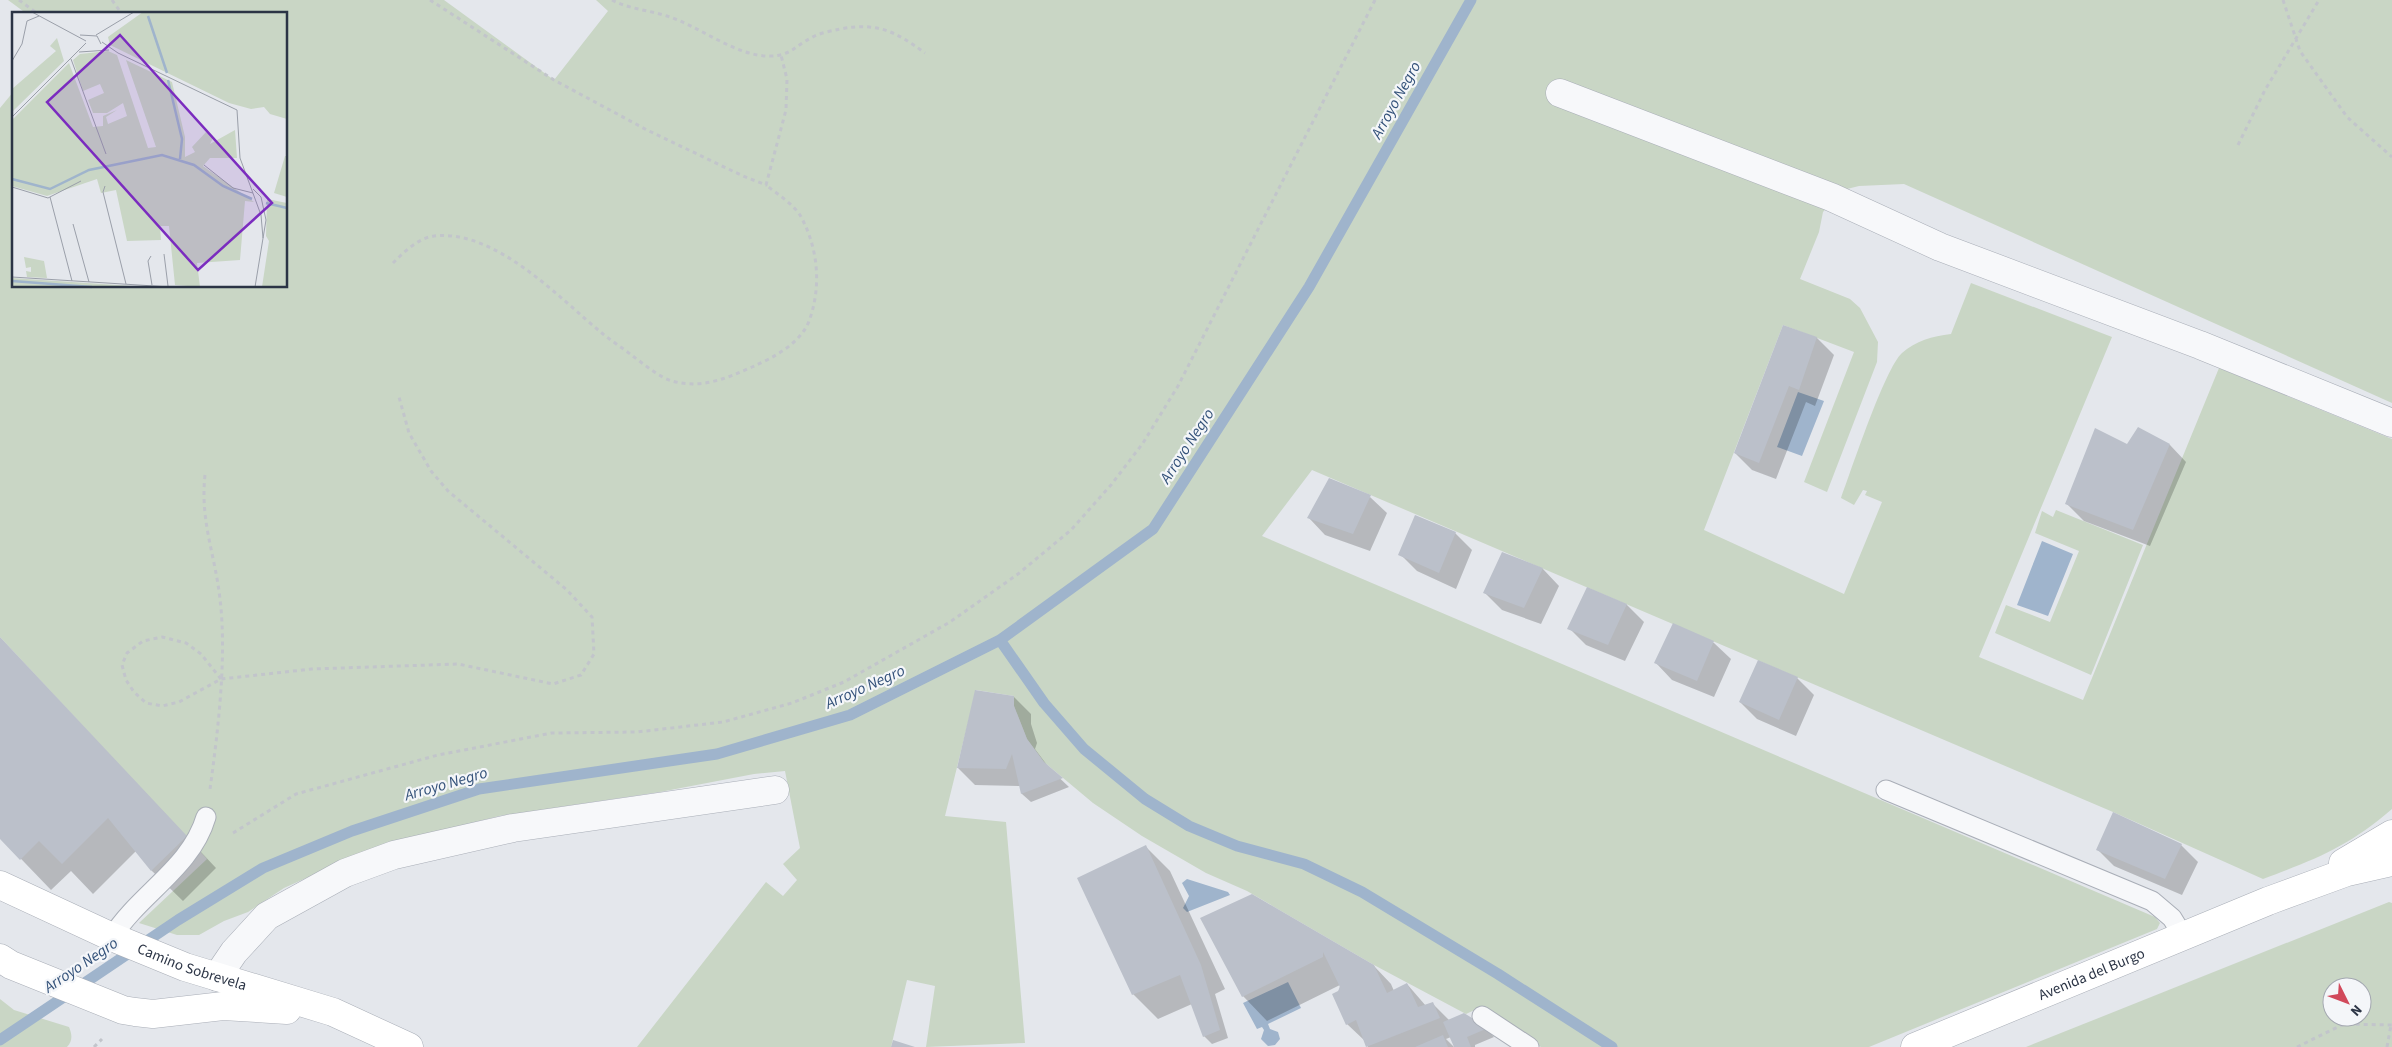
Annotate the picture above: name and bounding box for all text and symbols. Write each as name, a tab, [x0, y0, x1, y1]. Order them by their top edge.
inset map	[12, 12, 288, 288]
water label: Arroyo Negro	[1365, 57, 1426, 143]
water label: Arroyo Negro	[1154, 404, 1219, 489]
water label: Arroyo Negro	[821, 660, 908, 715]
water label: Arroyo Negro	[401, 762, 490, 807]
water label: Arroyo Negro	[39, 932, 122, 998]
street label: Camino Sobrevela	[134, 938, 249, 996]
street label: Avenida del Burgo	[2035, 943, 2148, 1005]
north arrow	[2322, 977, 2372, 1027]
text: N	[2345, 1000, 2366, 1020]

